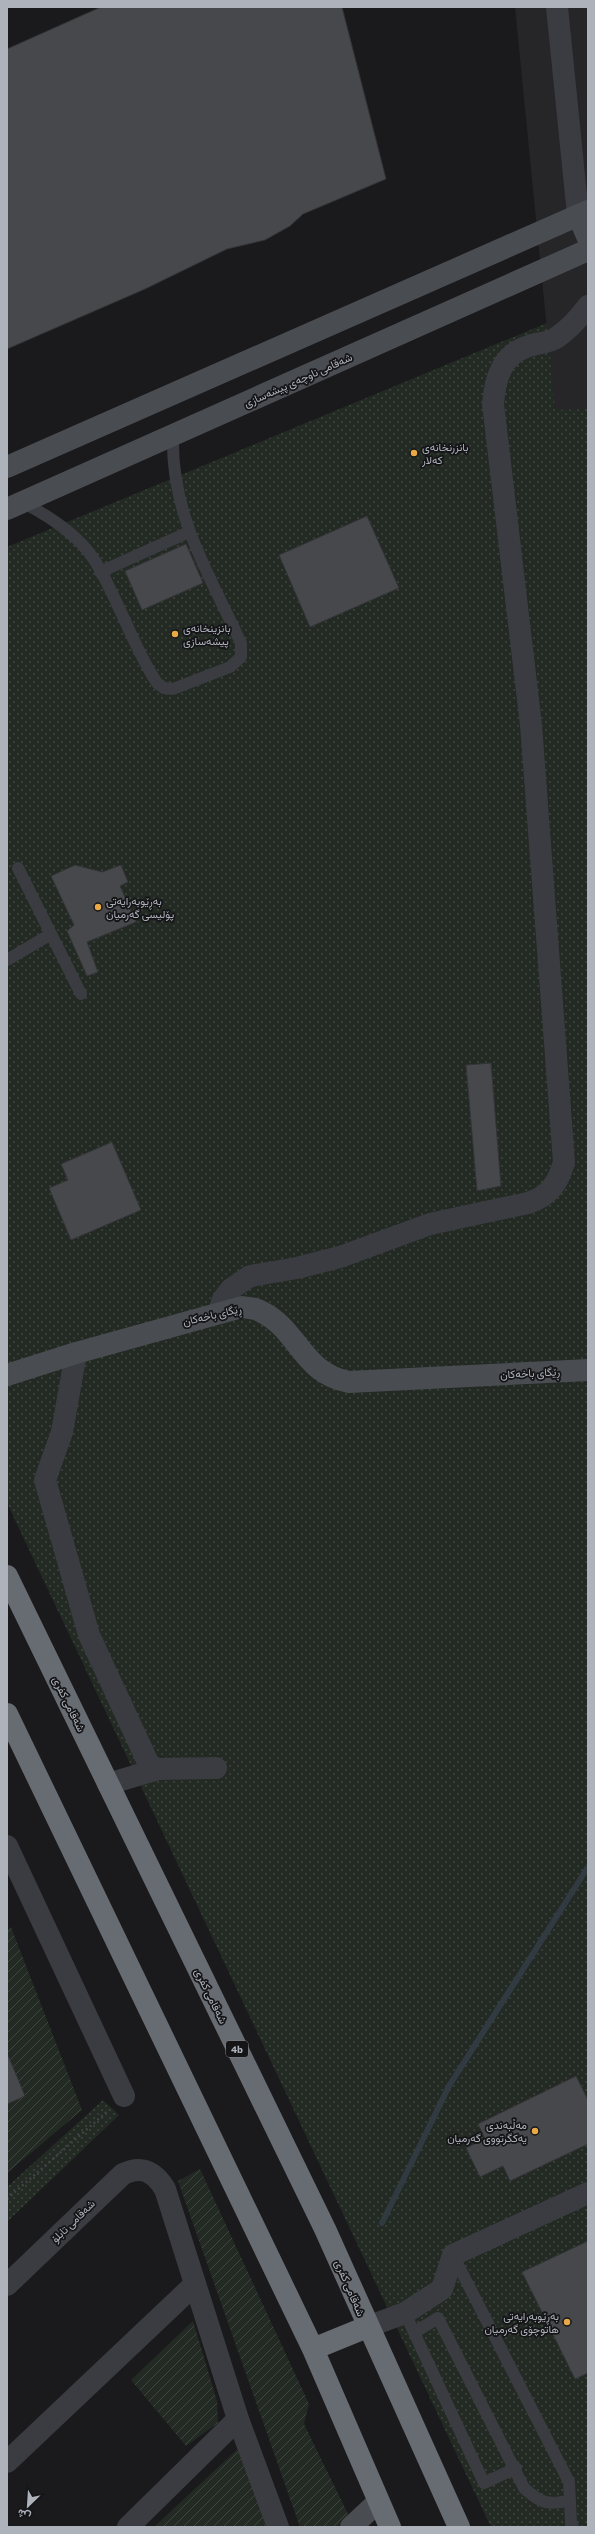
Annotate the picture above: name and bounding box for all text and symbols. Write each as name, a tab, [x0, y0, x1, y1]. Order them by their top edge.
street label: شەقامی ناوچەی پیشەسازی	[242, 350, 355, 411]
place label: بانزرنخانەی کەلار	[421, 440, 468, 467]
marker: بانزرنخانەی کەلار	[409, 448, 419, 458]
place label: بانزینخانەی پیشەسازی	[183, 621, 231, 649]
marker: بانزینخانەی پیشەسازی	[170, 629, 180, 639]
place label: بەڕێوبەرایەتی پۆلیسی گەرمیان	[106, 894, 174, 922]
marker: بەڕێوبەرایەتی پۆلیسی گەرمیان	[93, 902, 103, 912]
street label: ڕێگای باخەکان	[181, 1301, 243, 1331]
street label: ڕێگای باخەکان	[500, 1364, 561, 1384]
street label: شەقامی کفری	[50, 1674, 89, 1734]
street label: شەقامی کفری	[192, 1966, 231, 2026]
road number: 4b	[226, 2041, 248, 2057]
place label: مەڵبەندی یەکگرتووی گەرمیان	[447, 2118, 527, 2145]
marker: مەڵبەندی یەکگرتووی گەرمیان	[530, 2126, 540, 2136]
street label: شەقامی تابلۆ	[48, 2196, 98, 2245]
street label: شەقامی کفری	[332, 2258, 368, 2319]
place label: بەڕێوبەرایەتی هاتوچۆی گەرمیان	[484, 2309, 559, 2337]
marker: بەڕێوبەرایەتی هاتوچۆی گەرمیان	[562, 2317, 572, 2327]
north arrow	[8, 2486, 48, 2526]
text: ش	[15, 2506, 33, 2524]

